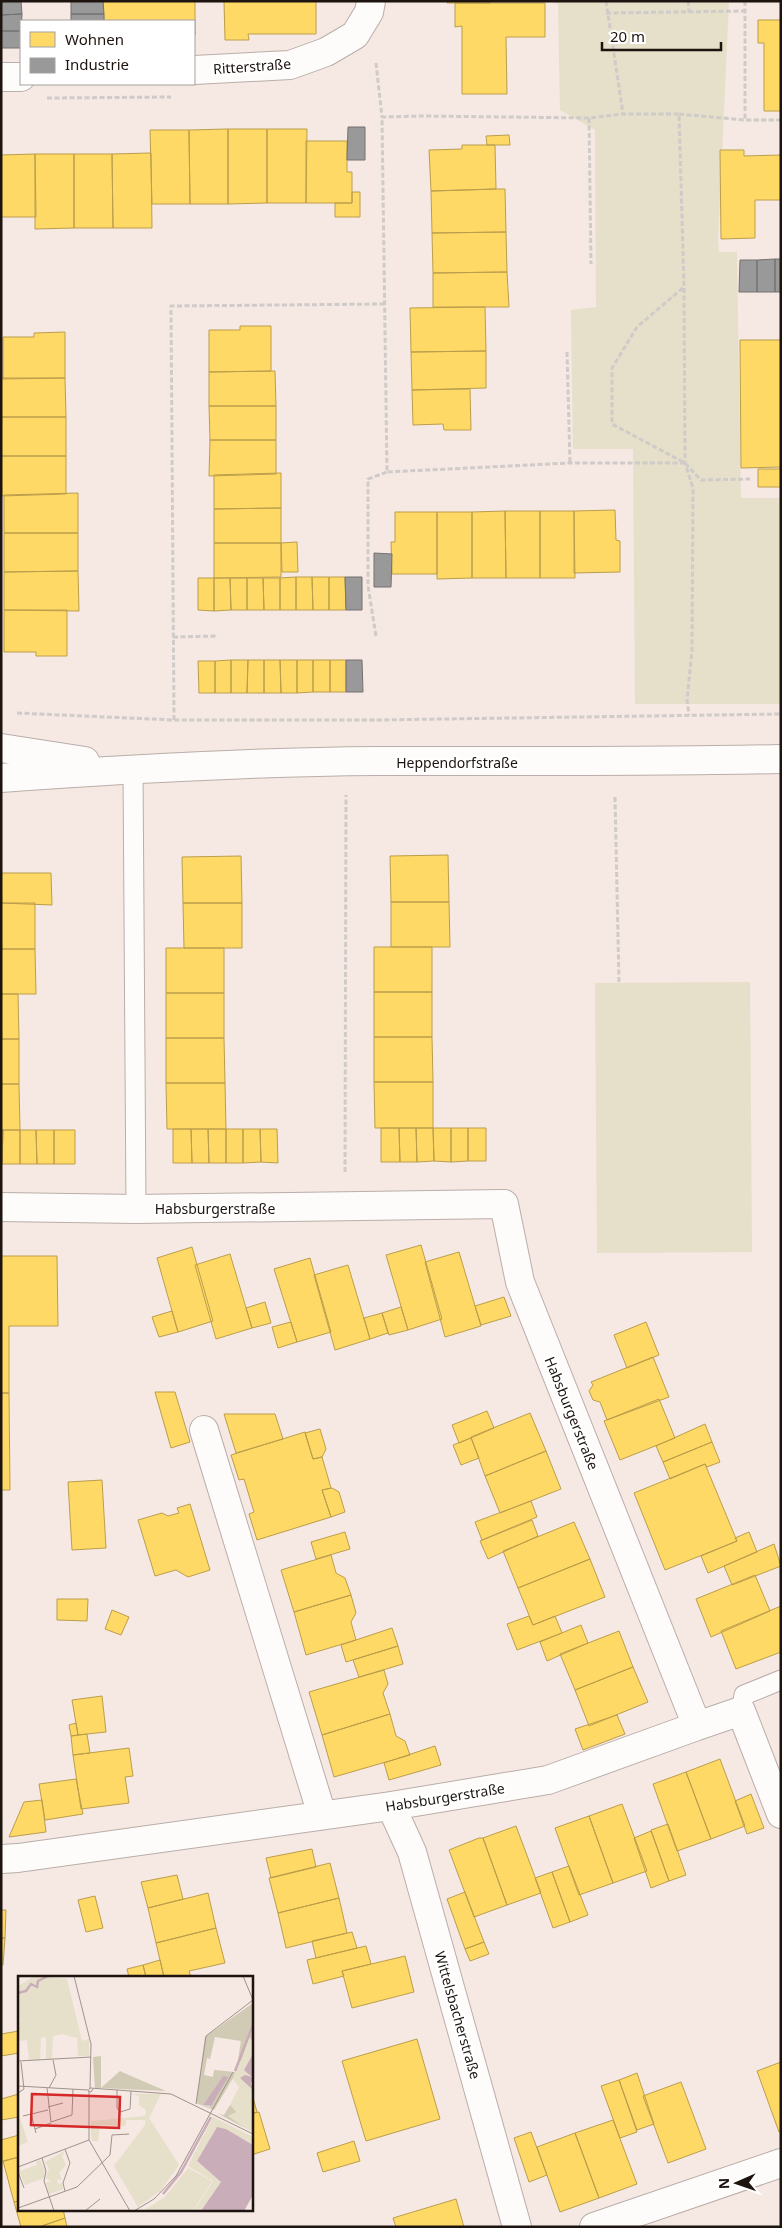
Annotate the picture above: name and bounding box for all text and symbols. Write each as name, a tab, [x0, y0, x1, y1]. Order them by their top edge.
legend	[20, 20, 195, 85]
scale bar	[602, 20, 721, 52]
text: 20 m	[610, 26, 645, 46]
text: Wohnen	[65, 29, 124, 49]
text: Industrie	[65, 54, 129, 74]
street label: Ritterstraße	[212, 54, 292, 78]
street label: Heppendorfstraße	[396, 753, 518, 772]
street label: Habsburgerstraße	[155, 1199, 275, 1218]
street label: Habsburgerstraße	[541, 1354, 603, 1473]
street label: Habsburgerstraße	[384, 1778, 506, 1816]
street label: Wittelsbacherstraße	[431, 1949, 485, 2081]
inset map	[18, 1976, 252, 2210]
north arrow	[712, 2158, 762, 2208]
text: N	[714, 2177, 733, 2189]

